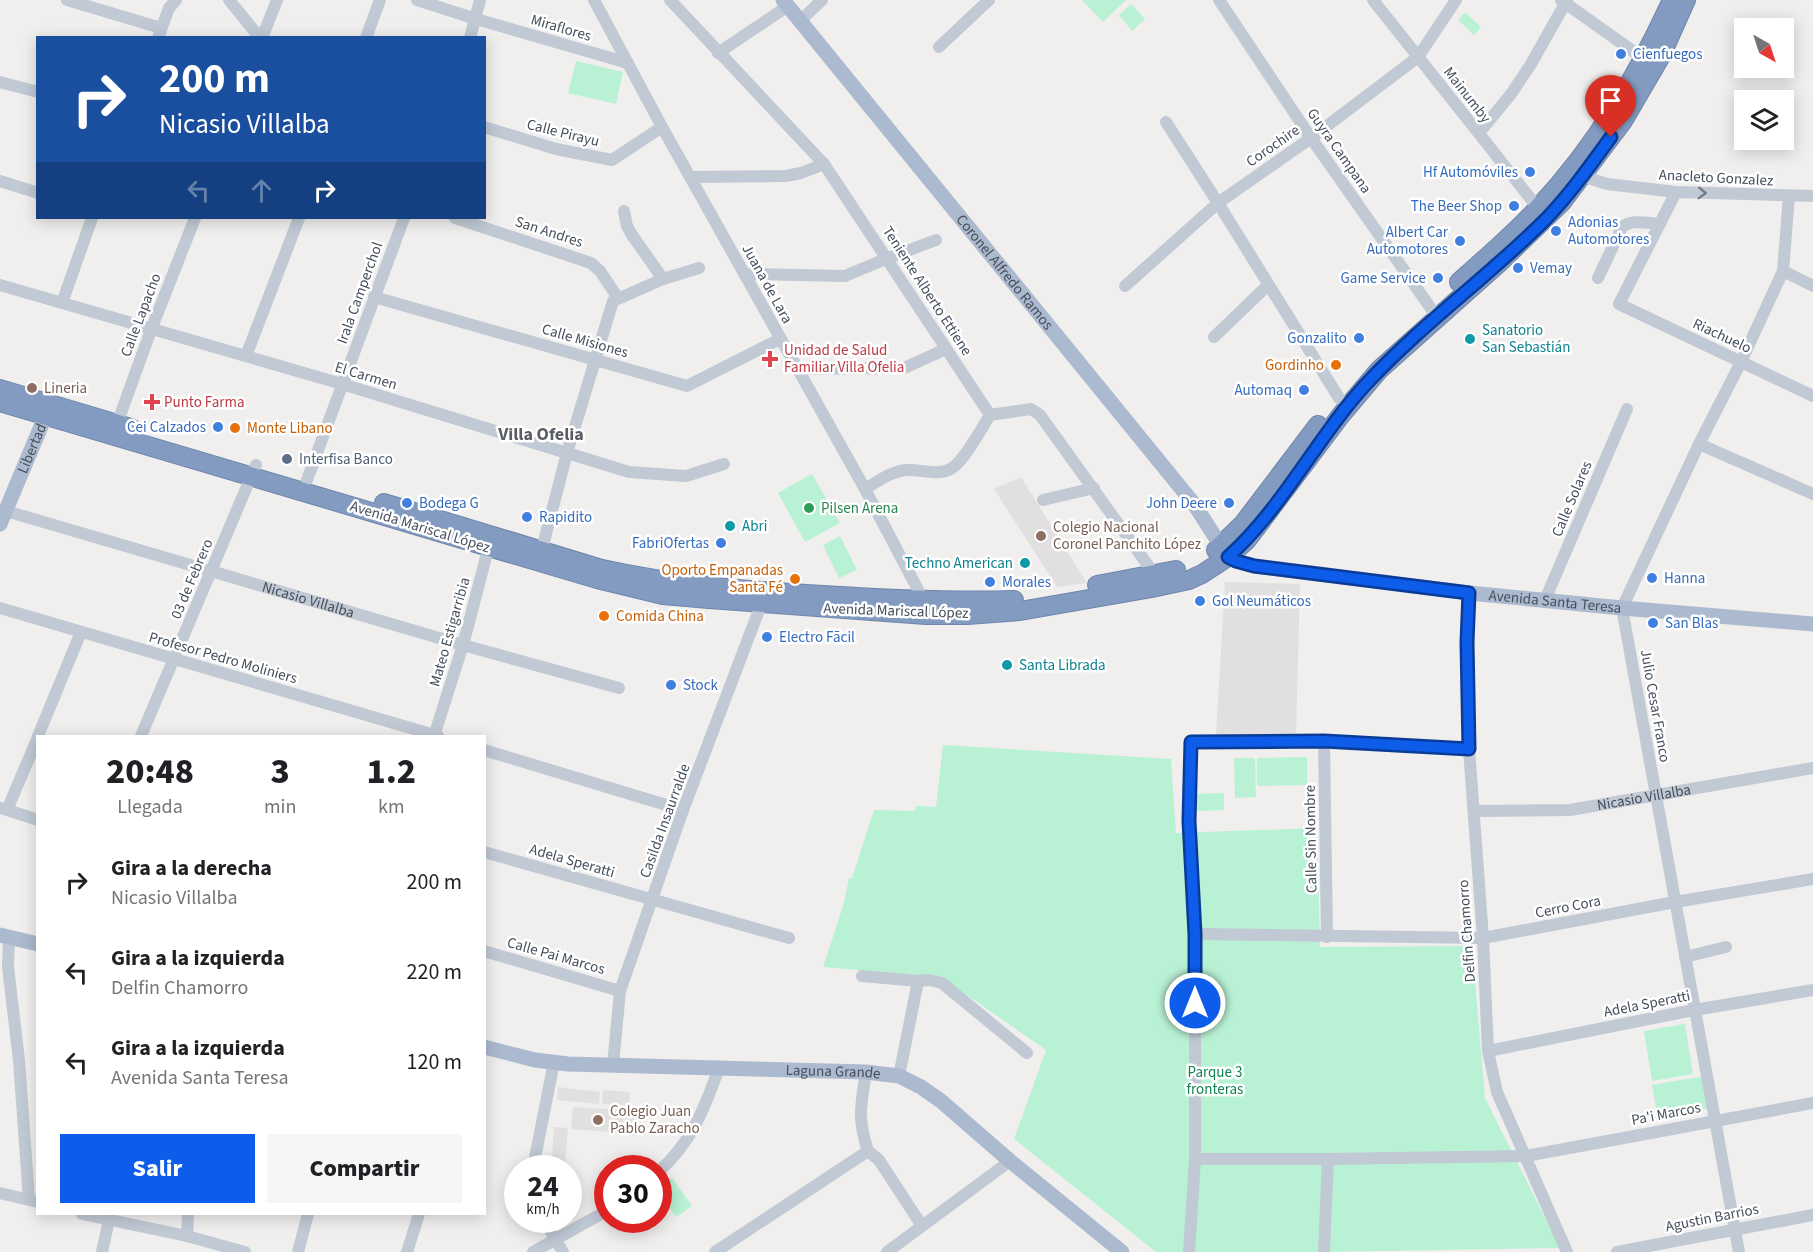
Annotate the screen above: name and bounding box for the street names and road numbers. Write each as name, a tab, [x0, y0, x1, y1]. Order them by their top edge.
street label: Miraflores	[528, 9, 594, 47]
street label: Mainumby	[1438, 62, 1496, 128]
street label: Guyra Campana	[1302, 104, 1376, 198]
street label: Calle Pirayu	[525, 114, 601, 152]
street label: Corochire	[1242, 120, 1304, 172]
street label: Anacleto Gonzalez	[1658, 165, 1774, 191]
street label: Coronel Alfredo Ramos	[951, 210, 1058, 334]
street label: San Andres	[512, 211, 586, 253]
street label: Teniente Alberto Ettiene	[877, 222, 977, 360]
street label: Irala Camperchol	[332, 239, 388, 347]
street label: Juana de Lara	[737, 241, 797, 327]
street label: Calle Lapacho	[115, 270, 167, 360]
street label: Riachuelo	[1689, 313, 1755, 359]
street label: Calle Misiones	[539, 319, 631, 363]
street label: El Carmen	[332, 357, 400, 395]
street label: Libertad	[12, 420, 52, 477]
street label: Calle Solares	[1547, 458, 1597, 540]
street label: Avenida Mariscal López	[347, 496, 493, 558]
street label: 03 de Febrero	[166, 536, 218, 622]
street label: Mateo Estigarribia	[424, 575, 476, 689]
street label: Nicasio Villalba	[260, 576, 357, 623]
street label: Avenida Santa Teresa	[1488, 584, 1622, 618]
street label: Avenida Mariscal López	[823, 598, 969, 624]
street label: Profesor Pedro Moliniers	[146, 627, 300, 689]
street label: Julio Cesar Franco	[1635, 648, 1675, 764]
street label: Casilda Insaurralde	[635, 761, 695, 881]
street label: Nicasio Villalba	[1595, 779, 1692, 816]
street label: Calle Sin Nombre	[1300, 785, 1322, 893]
street label: Adela Speratti	[527, 839, 617, 883]
street label: Delfin Chamorro	[1453, 879, 1481, 983]
street label: Cerro Cora	[1533, 890, 1603, 924]
street label: Calle Pai Marcos	[505, 932, 607, 980]
street label: Adela Speratti	[1602, 985, 1692, 1023]
street label: Laguna Grande	[785, 1059, 882, 1084]
street label: Pa'i Marcos	[1630, 1097, 1702, 1131]
street label: Agustin Barrios	[1664, 1199, 1760, 1237]

